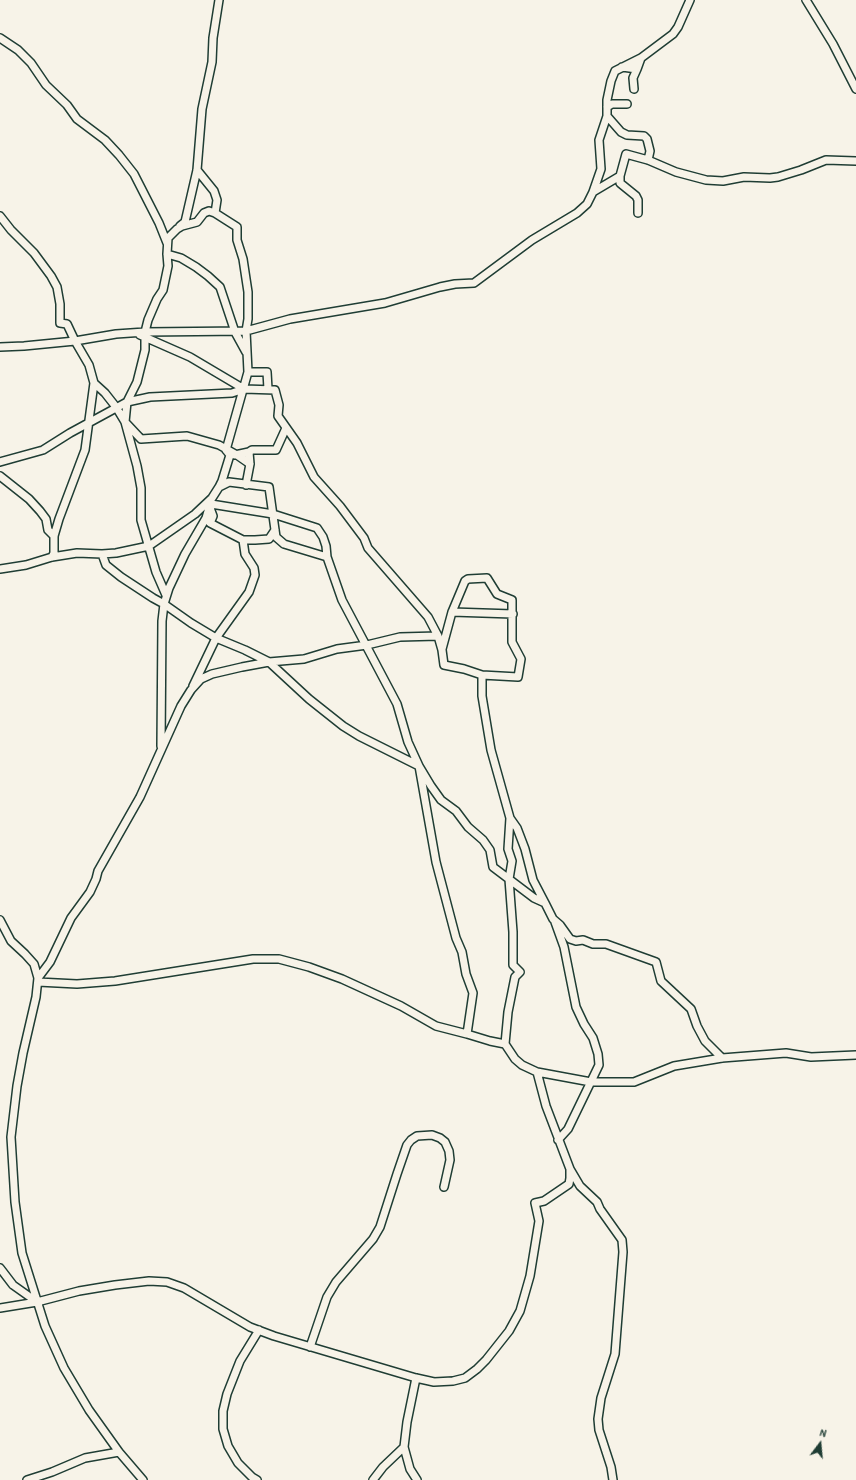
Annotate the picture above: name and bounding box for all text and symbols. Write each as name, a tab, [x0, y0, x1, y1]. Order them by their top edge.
north arrow	[800, 1424, 840, 1464]
text: N	[819, 1425, 828, 1440]

